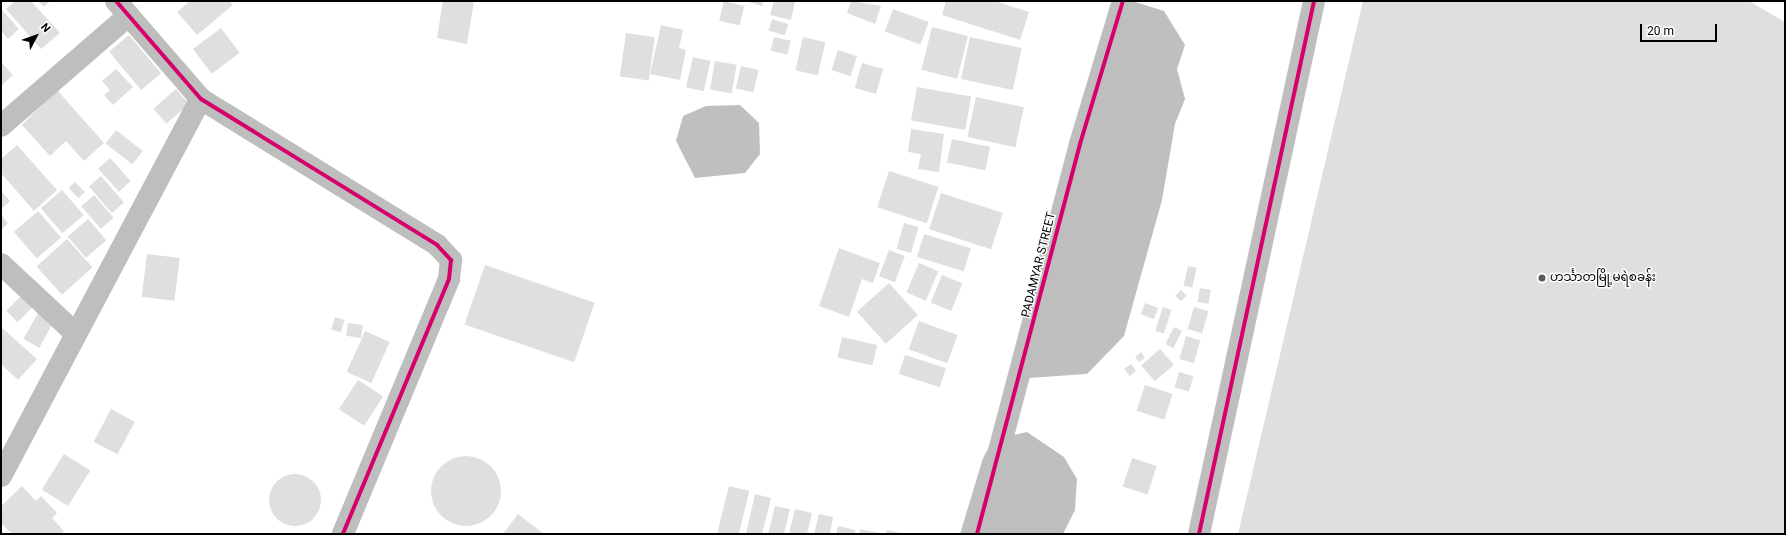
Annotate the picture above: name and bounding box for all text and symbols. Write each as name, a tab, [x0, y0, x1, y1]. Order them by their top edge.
north arrow	[16, 16, 56, 56]
scale bar	[1642, 16, 1719, 42]
text: N	[38, 21, 53, 35]
text: 20 m	[1647, 24, 1674, 38]
street label: PADAMYAR STREET	[1019, 211, 1059, 319]
place label: ဟင်္သာတမြို့မရဲစခန်း	[1550, 271, 1656, 285]
marker: ဟင်္သာတမြို့မရဲစခန်း	[1537, 273, 1547, 283]

